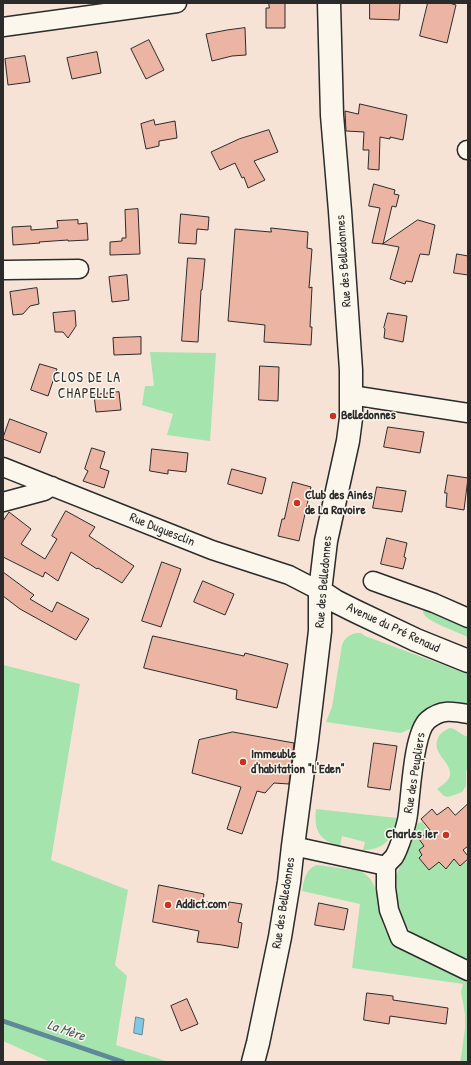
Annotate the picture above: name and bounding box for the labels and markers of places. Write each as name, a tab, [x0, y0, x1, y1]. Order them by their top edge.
place label: Belledonnes	[341, 408, 396, 424]
marker: Belledonnes	[328, 411, 338, 421]
place label: Club des Ainés de La Ravoire	[305, 488, 373, 519]
marker: Club des Ainés de La Ravoire	[292, 498, 302, 508]
place label: Immeuble d'habitation "L'Eden"	[251, 747, 345, 778]
marker: Immeuble d'habitation "L'Eden"	[238, 757, 248, 767]
place label: Charles Ier	[385, 827, 438, 843]
marker: Charles Ier	[441, 830, 451, 840]
place label: Addict.com	[176, 897, 227, 913]
marker: Addict.com	[163, 900, 173, 910]

